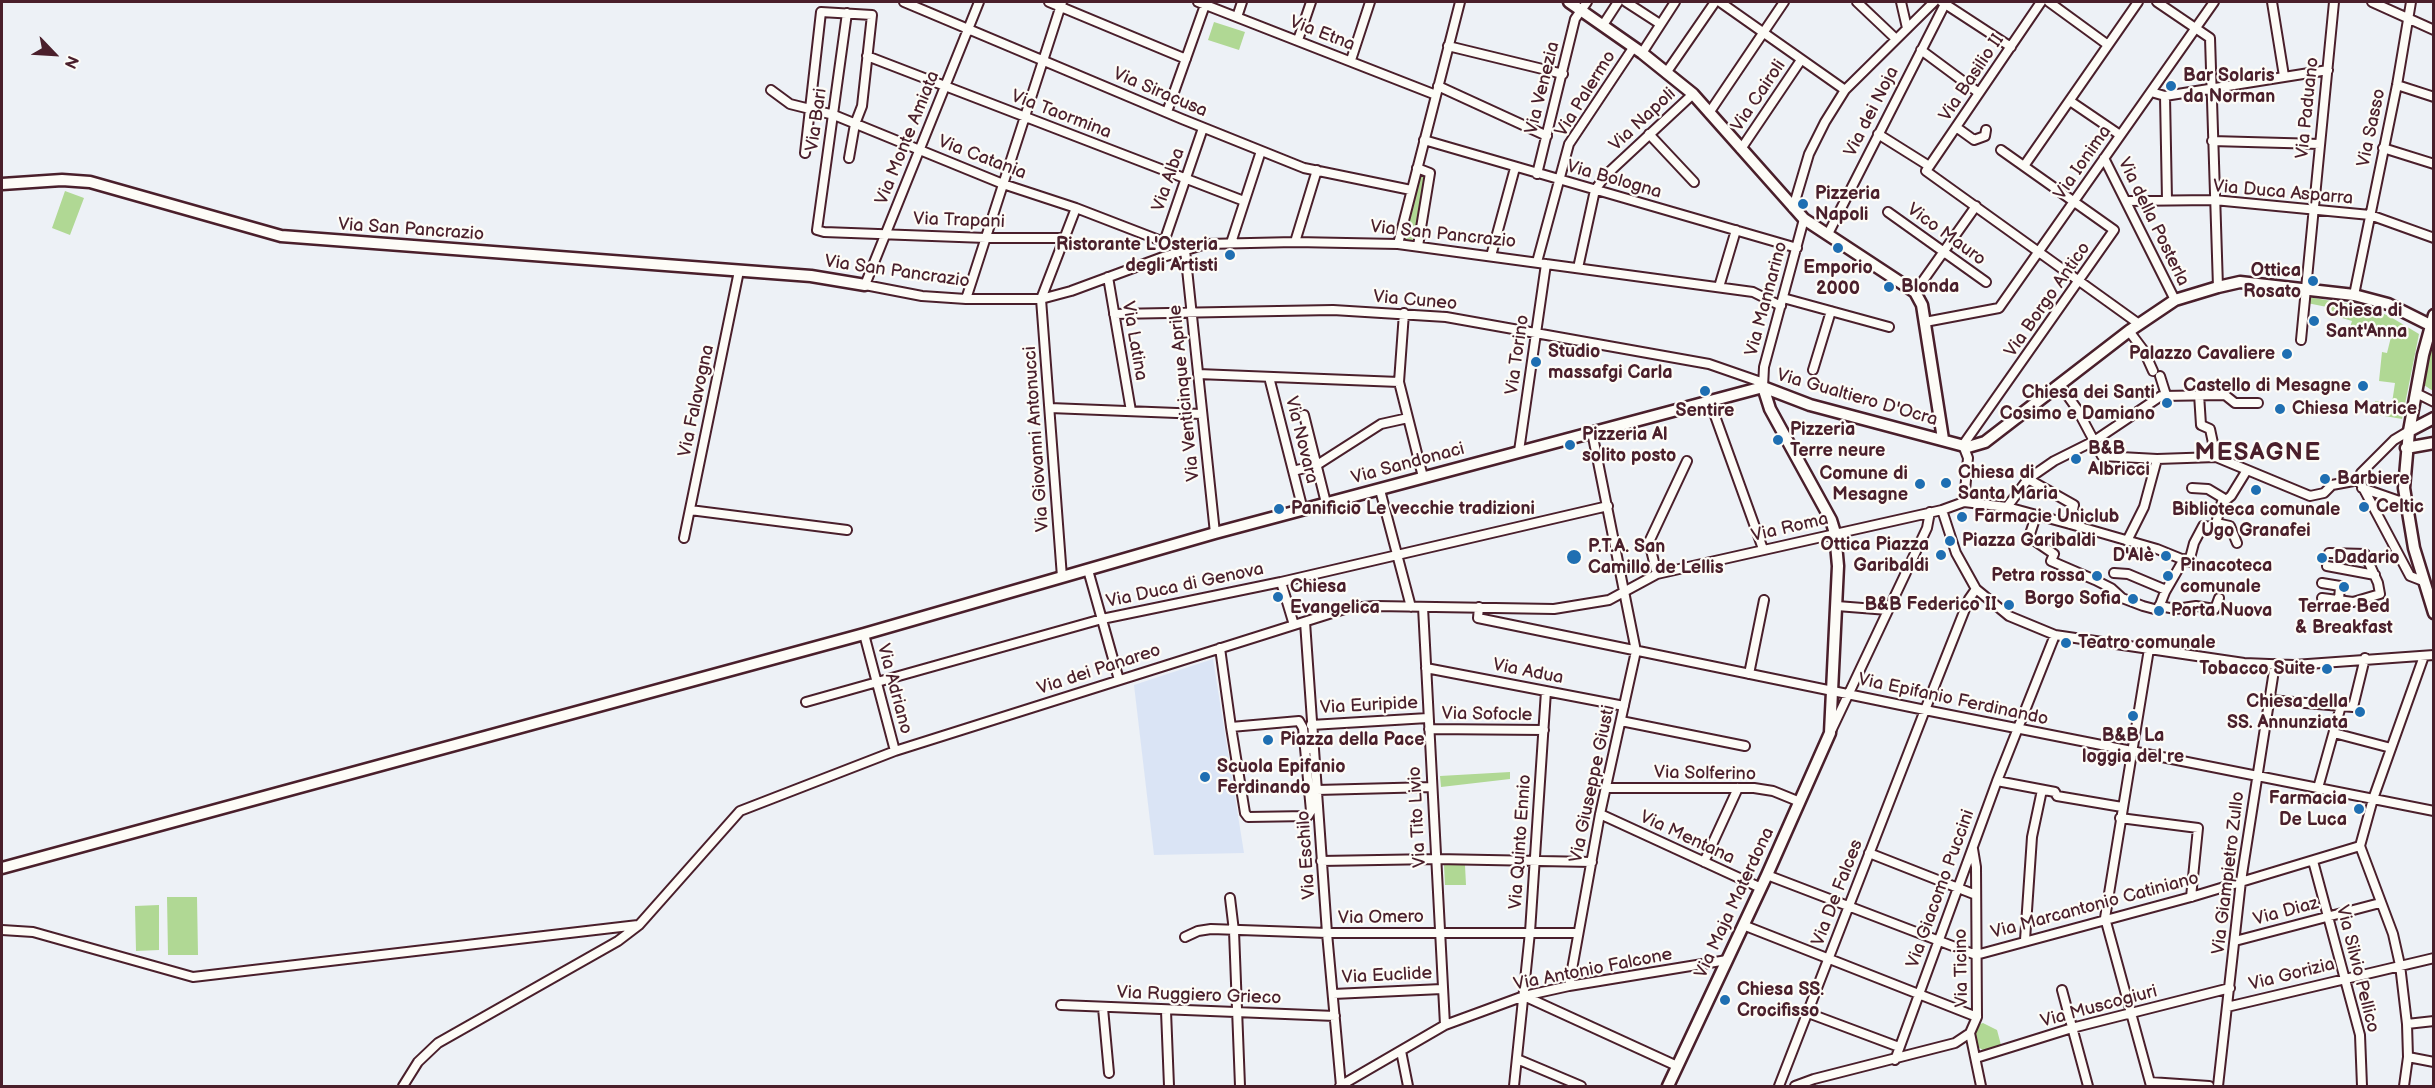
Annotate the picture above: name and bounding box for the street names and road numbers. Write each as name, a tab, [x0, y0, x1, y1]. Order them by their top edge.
street label: Via Etna	[1286, 12, 1358, 56]
street label: Via Basilio II	[1935, 30, 2009, 126]
street label: Via Venezia	[1521, 39, 1565, 137]
street label: Via Palermo	[1551, 47, 1621, 141]
street label: Via Cairoli	[1727, 56, 1791, 136]
street label: Via Paduano	[2292, 56, 2324, 160]
street label: Via Siracusa	[1110, 63, 1210, 123]
street label: Via dei Noja	[1840, 63, 1904, 161]
street label: Via Monte Amiata	[871, 68, 945, 208]
street label: Via Napoli	[1605, 84, 1681, 156]
street label: Via Taormina	[1008, 86, 1114, 144]
street label: Via Bari	[802, 87, 832, 153]
street label: Via Sasso	[2353, 87, 2391, 169]
street label: Via Ionima	[2050, 122, 2116, 204]
street label: Via Catania	[935, 131, 1029, 185]
street label: Via Alba	[1148, 145, 1190, 215]
street label: Via della Posterla	[2113, 154, 2193, 290]
street label: Via Bologna	[1564, 156, 1664, 204]
street label: Via Duca Asparra	[2212, 176, 2354, 210]
street label: Vico Mauro	[1902, 199, 1990, 271]
street label: Via Trapani	[913, 209, 1005, 233]
street label: Via San Pancrazio	[337, 214, 485, 246]
street label: Via San Pancrazio	[1369, 217, 1517, 253]
street label: Via Borgo Antico	[2000, 238, 2096, 362]
street label: Via Mannarino	[1741, 239, 1793, 359]
street label: Via San Pancrazio	[823, 251, 971, 293]
street label: Via Cuneo	[1372, 287, 1458, 315]
street label: Via Latina	[1116, 300, 1152, 382]
street label: Via Venticinque Aprile	[1165, 304, 1205, 482]
street label: Via Torino	[1502, 314, 1534, 396]
street label: Via Falavogna	[675, 343, 719, 459]
street label: Via Giovanni Antonucci	[1020, 345, 1054, 533]
street label: Via Gualtiero D'Ocra	[1774, 365, 1940, 431]
street label: Via Novara	[1280, 394, 1322, 486]
street label: Via Sandonaci	[1349, 439, 1467, 489]
street label: Via Roma	[1749, 509, 1831, 547]
street label: Via Duca di Genova	[1104, 559, 1266, 613]
street label: Via dei Panareo	[1035, 640, 1163, 700]
street label: Via Adriano	[872, 641, 916, 737]
street label: Via Adua	[1491, 655, 1565, 689]
street label: Via Epifanio Ferdinando	[1856, 669, 2050, 731]
street label: Via Euripide	[1319, 693, 1419, 719]
street label: Via Sofocle	[1441, 703, 1533, 727]
street label: Via Giuseppe Giusti	[1566, 703, 1620, 865]
street label: Via Solferino	[1654, 762, 1756, 786]
street label: Via Tito Livio	[1405, 766, 1431, 868]
street label: Via Quinto Ennio	[1506, 774, 1536, 910]
street label: Via Giampietro Zullo	[2208, 790, 2250, 956]
street label: Via Mentana	[1636, 807, 1738, 869]
street label: Via Giacomo Puccini	[1902, 807, 1980, 971]
street label: Via Eschilo	[1293, 810, 1321, 900]
street label: Via Maja Materdona	[1691, 824, 1779, 982]
street label: Via De Falces	[1808, 837, 1868, 949]
street label: Via Marcantonio Catiniano	[1989, 868, 2201, 944]
street label: Via Diaz	[2251, 893, 2321, 931]
street label: Via Silvio Pellico	[2331, 903, 2383, 1035]
street label: Via Omero	[1338, 906, 1424, 930]
street label: Via Ticino	[1951, 928, 1973, 1008]
street label: Via Antonio Falcone	[1512, 944, 1674, 996]
street label: Via Gorizia	[2247, 954, 2337, 996]
street label: Via Euclide	[1341, 963, 1433, 989]
street label: Via Muscogiuri	[2038, 981, 2160, 1033]
street label: Via Ruggiero Grieco	[1116, 982, 1282, 1010]

